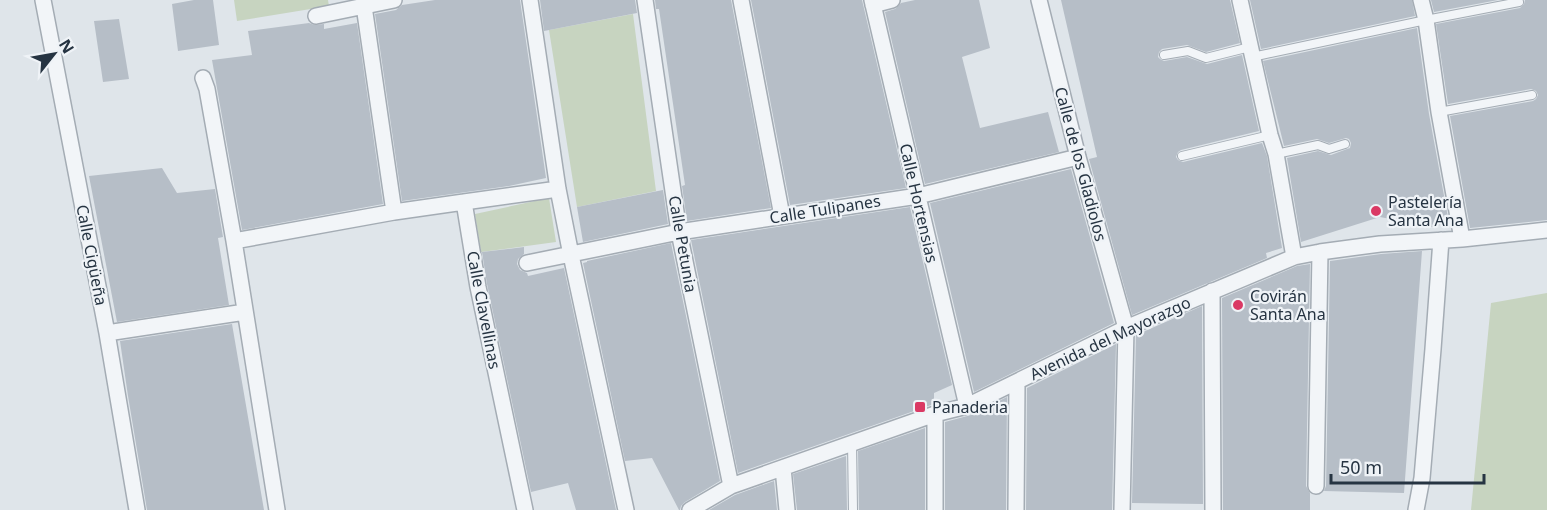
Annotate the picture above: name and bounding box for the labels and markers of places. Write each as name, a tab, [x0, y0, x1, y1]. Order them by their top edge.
place label: Pastelería Santa Ana	[1388, 191, 1464, 231]
marker: Pastelería Santa Ana	[1369, 204, 1383, 218]
place label: Covirán Santa Ana	[1250, 285, 1326, 325]
marker: Covirán Santa Ana	[1231, 298, 1245, 312]
place label: Panaderia	[932, 396, 1008, 418]
marker: Panaderia	[913, 400, 927, 414]

